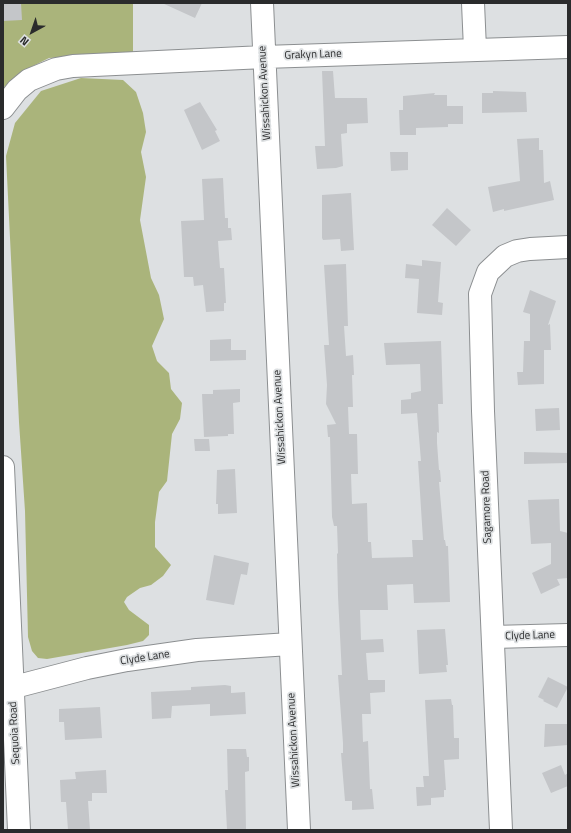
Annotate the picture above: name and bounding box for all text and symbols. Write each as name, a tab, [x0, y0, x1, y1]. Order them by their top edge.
north arrow	[12, 12, 52, 52]
text: N	[16, 33, 32, 50]
street label: Wissahickon Avenue	[256, 45, 274, 141]
street label: Grakyn Lane	[284, 47, 342, 63]
street label: Wissahickon Avenue	[271, 369, 289, 465]
street label: Sagamore Road	[479, 470, 495, 544]
street label: Clyde Lane	[505, 629, 555, 643]
street label: Clyde Lane	[119, 648, 171, 668]
street label: Wissahickon Avenue	[285, 692, 303, 788]
street label: Sequoia Road	[7, 701, 23, 765]

